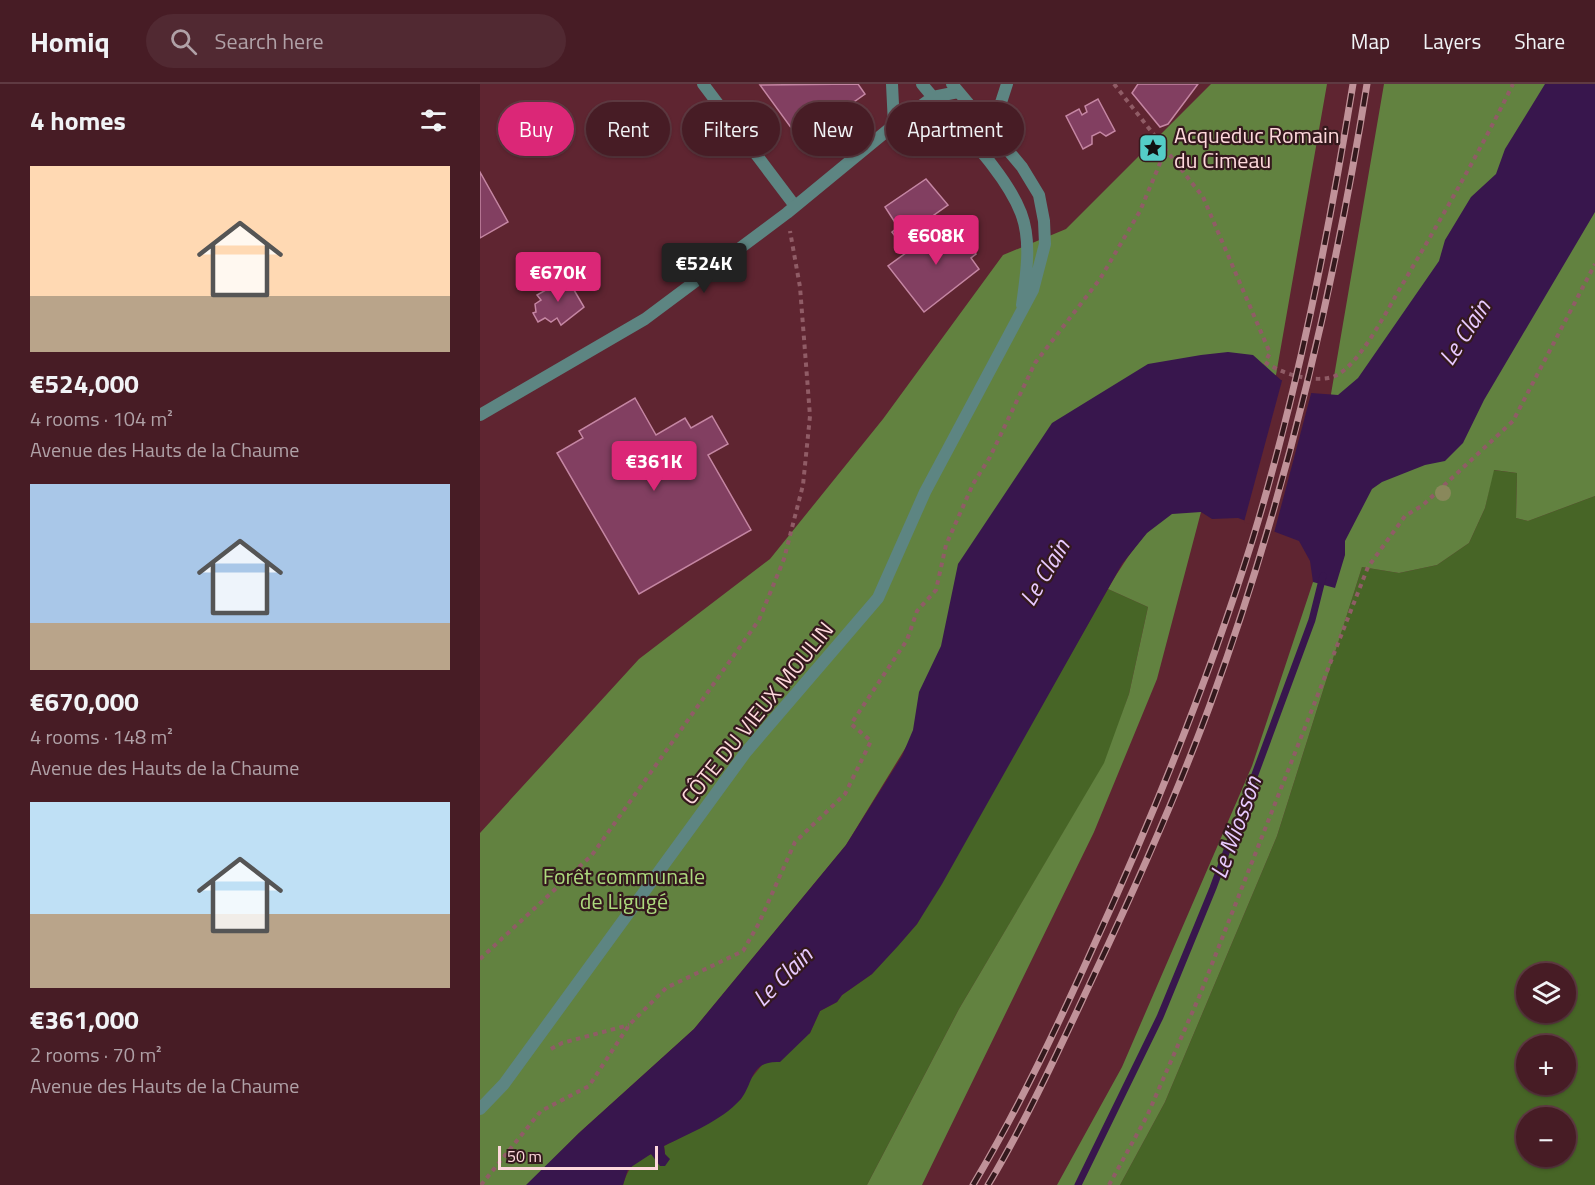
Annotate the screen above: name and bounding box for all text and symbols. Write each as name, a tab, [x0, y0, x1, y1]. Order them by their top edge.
search box	[146, 14, 566, 68]
text: Homiq	[30, 20, 110, 63]
text: Search here	[215, 24, 324, 58]
icon: search	[167, 25, 200, 58]
text: Map	[1351, 25, 1390, 57]
text: Layers	[1423, 25, 1481, 57]
text: Share	[1514, 25, 1565, 57]
text: 4 homes	[30, 101, 126, 140]
chip: Buy	[498, 102, 574, 156]
chip: Rent	[586, 102, 670, 156]
chip: Filters	[682, 102, 780, 156]
chip: New	[792, 102, 874, 156]
chip: Apartment	[886, 102, 1024, 156]
icon: filters	[417, 104, 450, 137]
place label: Acqueduc Romain du Cimeau	[1174, 118, 1340, 177]
place icon: Acqueduc Romain du Cimeau	[1137, 132, 1169, 164]
icon: home	[186, 205, 294, 313]
pin: €608K	[894, 215, 978, 266]
text: €608K	[908, 219, 964, 250]
pin: €524K	[662, 243, 746, 294]
text: €524K	[676, 247, 732, 278]
pin: €670K	[516, 252, 600, 303]
text: €670K	[530, 256, 586, 287]
water label: Le Clain	[1429, 291, 1499, 372]
text: €524,000	[30, 364, 139, 403]
text: 4 rooms · 104 m²	[30, 403, 173, 434]
text: Avenue des Hauts de la Chaume	[30, 434, 299, 465]
pin: €361K	[612, 441, 696, 492]
text: €361K	[626, 445, 682, 476]
icon: home	[186, 523, 294, 631]
water label: Le Clain	[1010, 531, 1079, 612]
street label: CÔTE DU VIEUX MOULIN	[672, 614, 842, 812]
text: €670,000	[30, 682, 139, 721]
text: 4 rooms · 148 m²	[30, 721, 173, 752]
text: Avenue des Hauts de la Chaume	[30, 752, 299, 783]
water label: Le Miosson	[1200, 770, 1270, 883]
icon: home	[186, 841, 294, 949]
park label: Forêt communale de Ligugé	[543, 859, 705, 918]
water label: Le Clain	[744, 937, 821, 1014]
map controls	[1516, 963, 1576, 1167]
button: layers	[1516, 963, 1576, 1023]
text: €361,000	[30, 1000, 139, 1039]
button: +	[1516, 1035, 1576, 1095]
text: 2 rooms · 70 m²	[30, 1039, 162, 1070]
text: Avenue des Hauts de la Chaume	[30, 1070, 299, 1101]
button: −	[1516, 1107, 1576, 1167]
scale bar	[498, 1143, 658, 1170]
text: 50 m	[507, 1144, 542, 1168]

